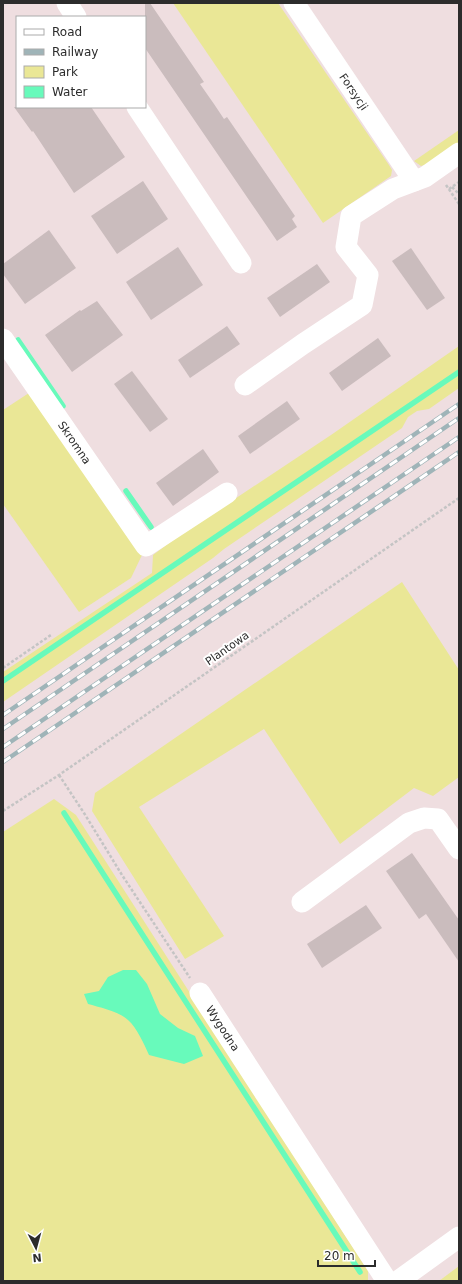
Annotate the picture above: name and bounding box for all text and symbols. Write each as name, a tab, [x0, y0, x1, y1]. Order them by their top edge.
legend	[16, 16, 146, 108]
text: Road	[52, 25, 82, 39]
text: Railway	[52, 45, 98, 59]
text: Park	[52, 65, 78, 79]
street label: Forsycji	[336, 71, 370, 113]
text: Water	[52, 85, 88, 99]
street label: Skromna	[55, 419, 93, 467]
street label: Plantowa	[203, 629, 252, 668]
street label: Wygodna	[203, 1003, 242, 1054]
north arrow	[16, 1228, 56, 1268]
scale bar	[318, 1242, 375, 1268]
text: 20 m	[324, 1249, 355, 1263]
text: N	[32, 1251, 42, 1264]

